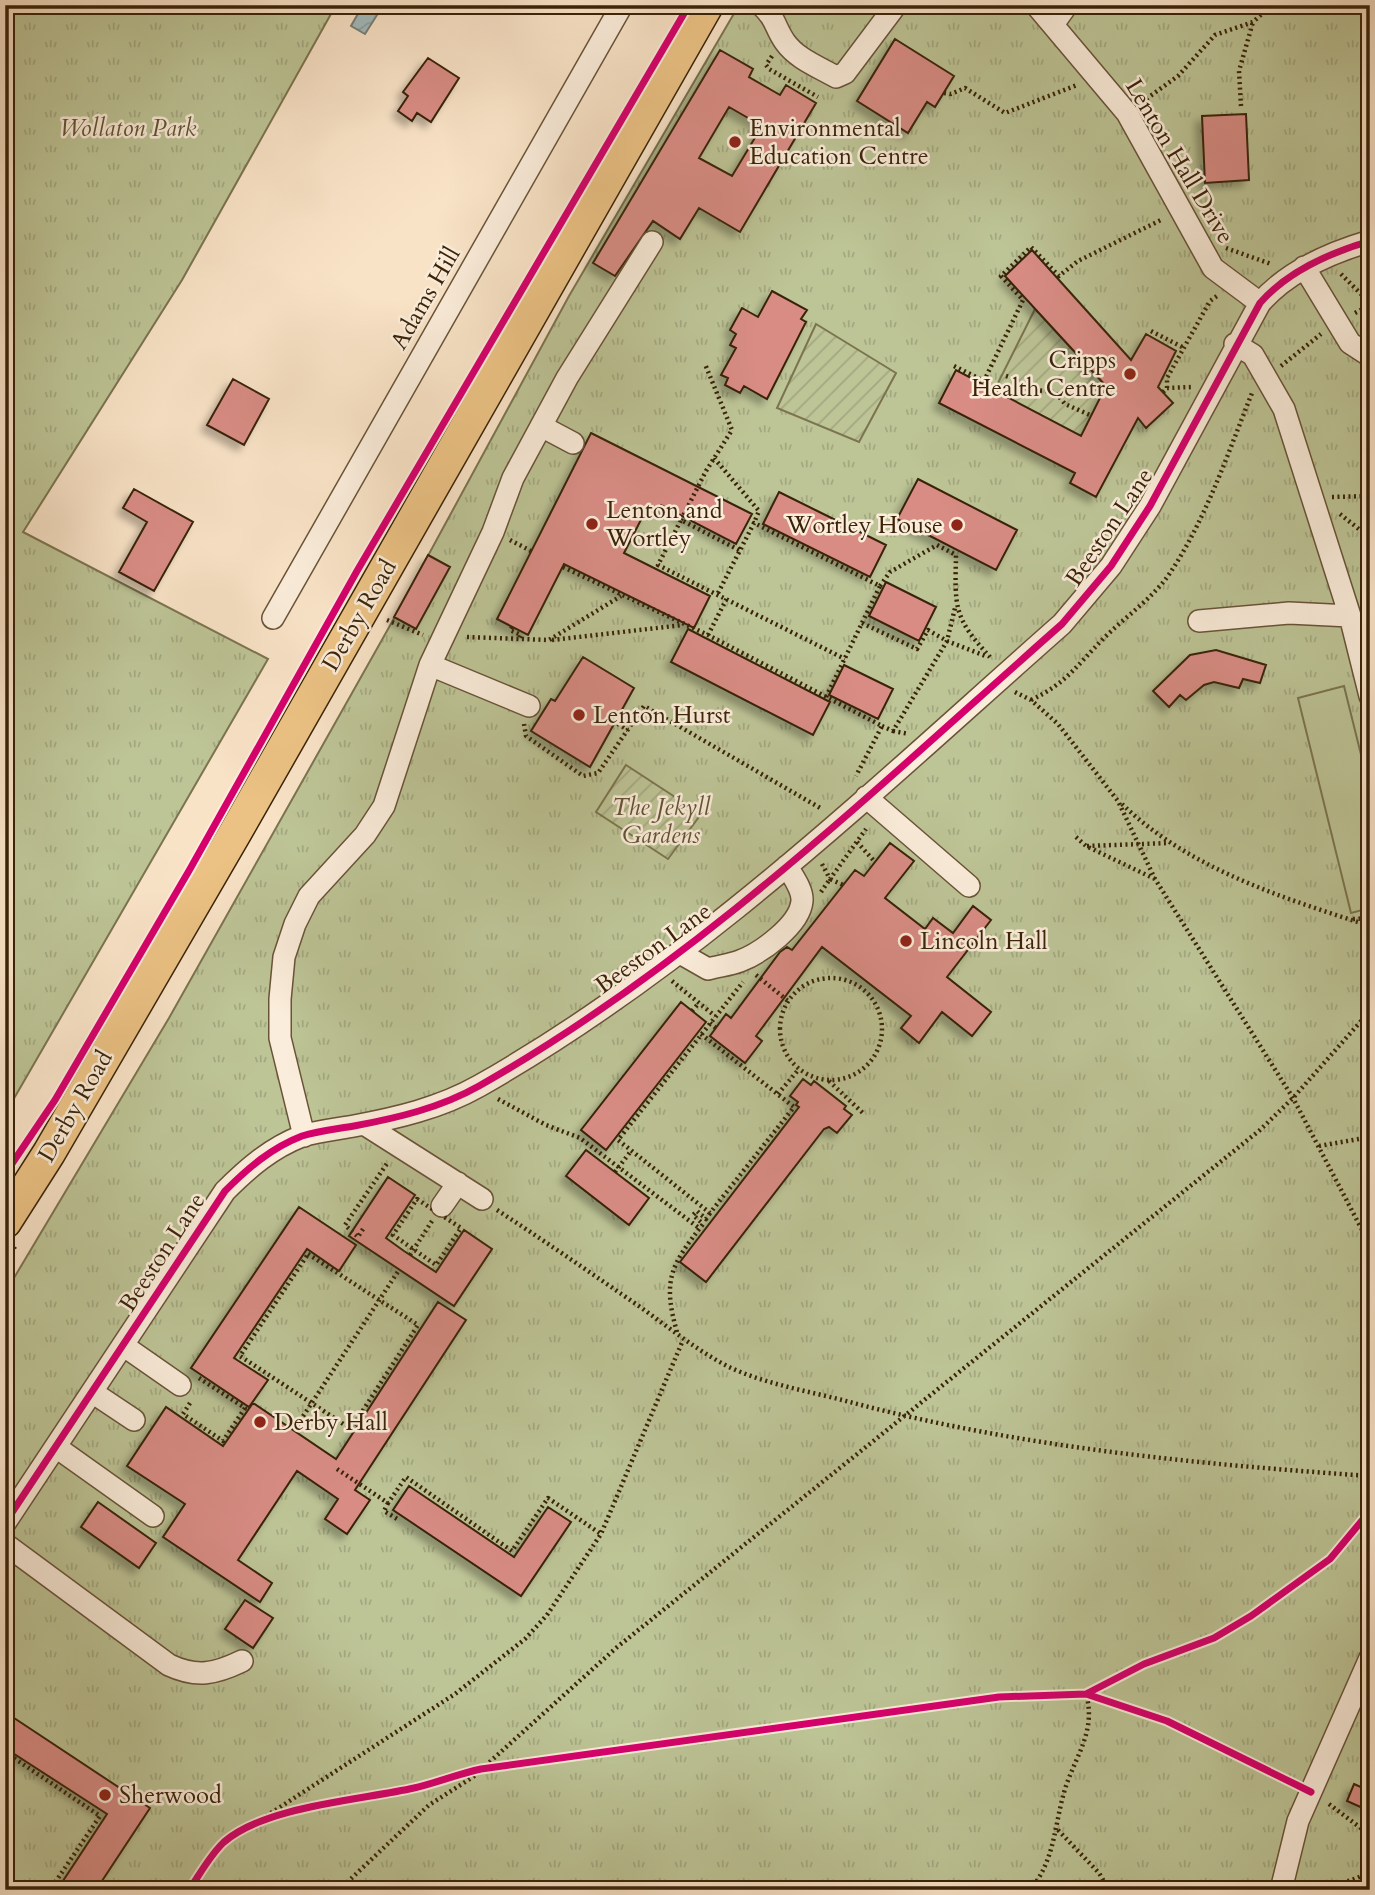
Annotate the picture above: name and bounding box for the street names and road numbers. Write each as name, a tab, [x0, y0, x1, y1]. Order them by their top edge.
street label: Lenton Hall Drive	[1117, 73, 1242, 250]
street label: Adams Hill	[383, 241, 468, 356]
street label: Beeston Lane	[1058, 462, 1161, 593]
street label: Derby Road	[314, 553, 405, 677]
street label: Beeston Lane	[588, 895, 718, 1002]
street label: Derby Road	[30, 1044, 121, 1168]
street label: Beeston Lane	[111, 1186, 213, 1318]

